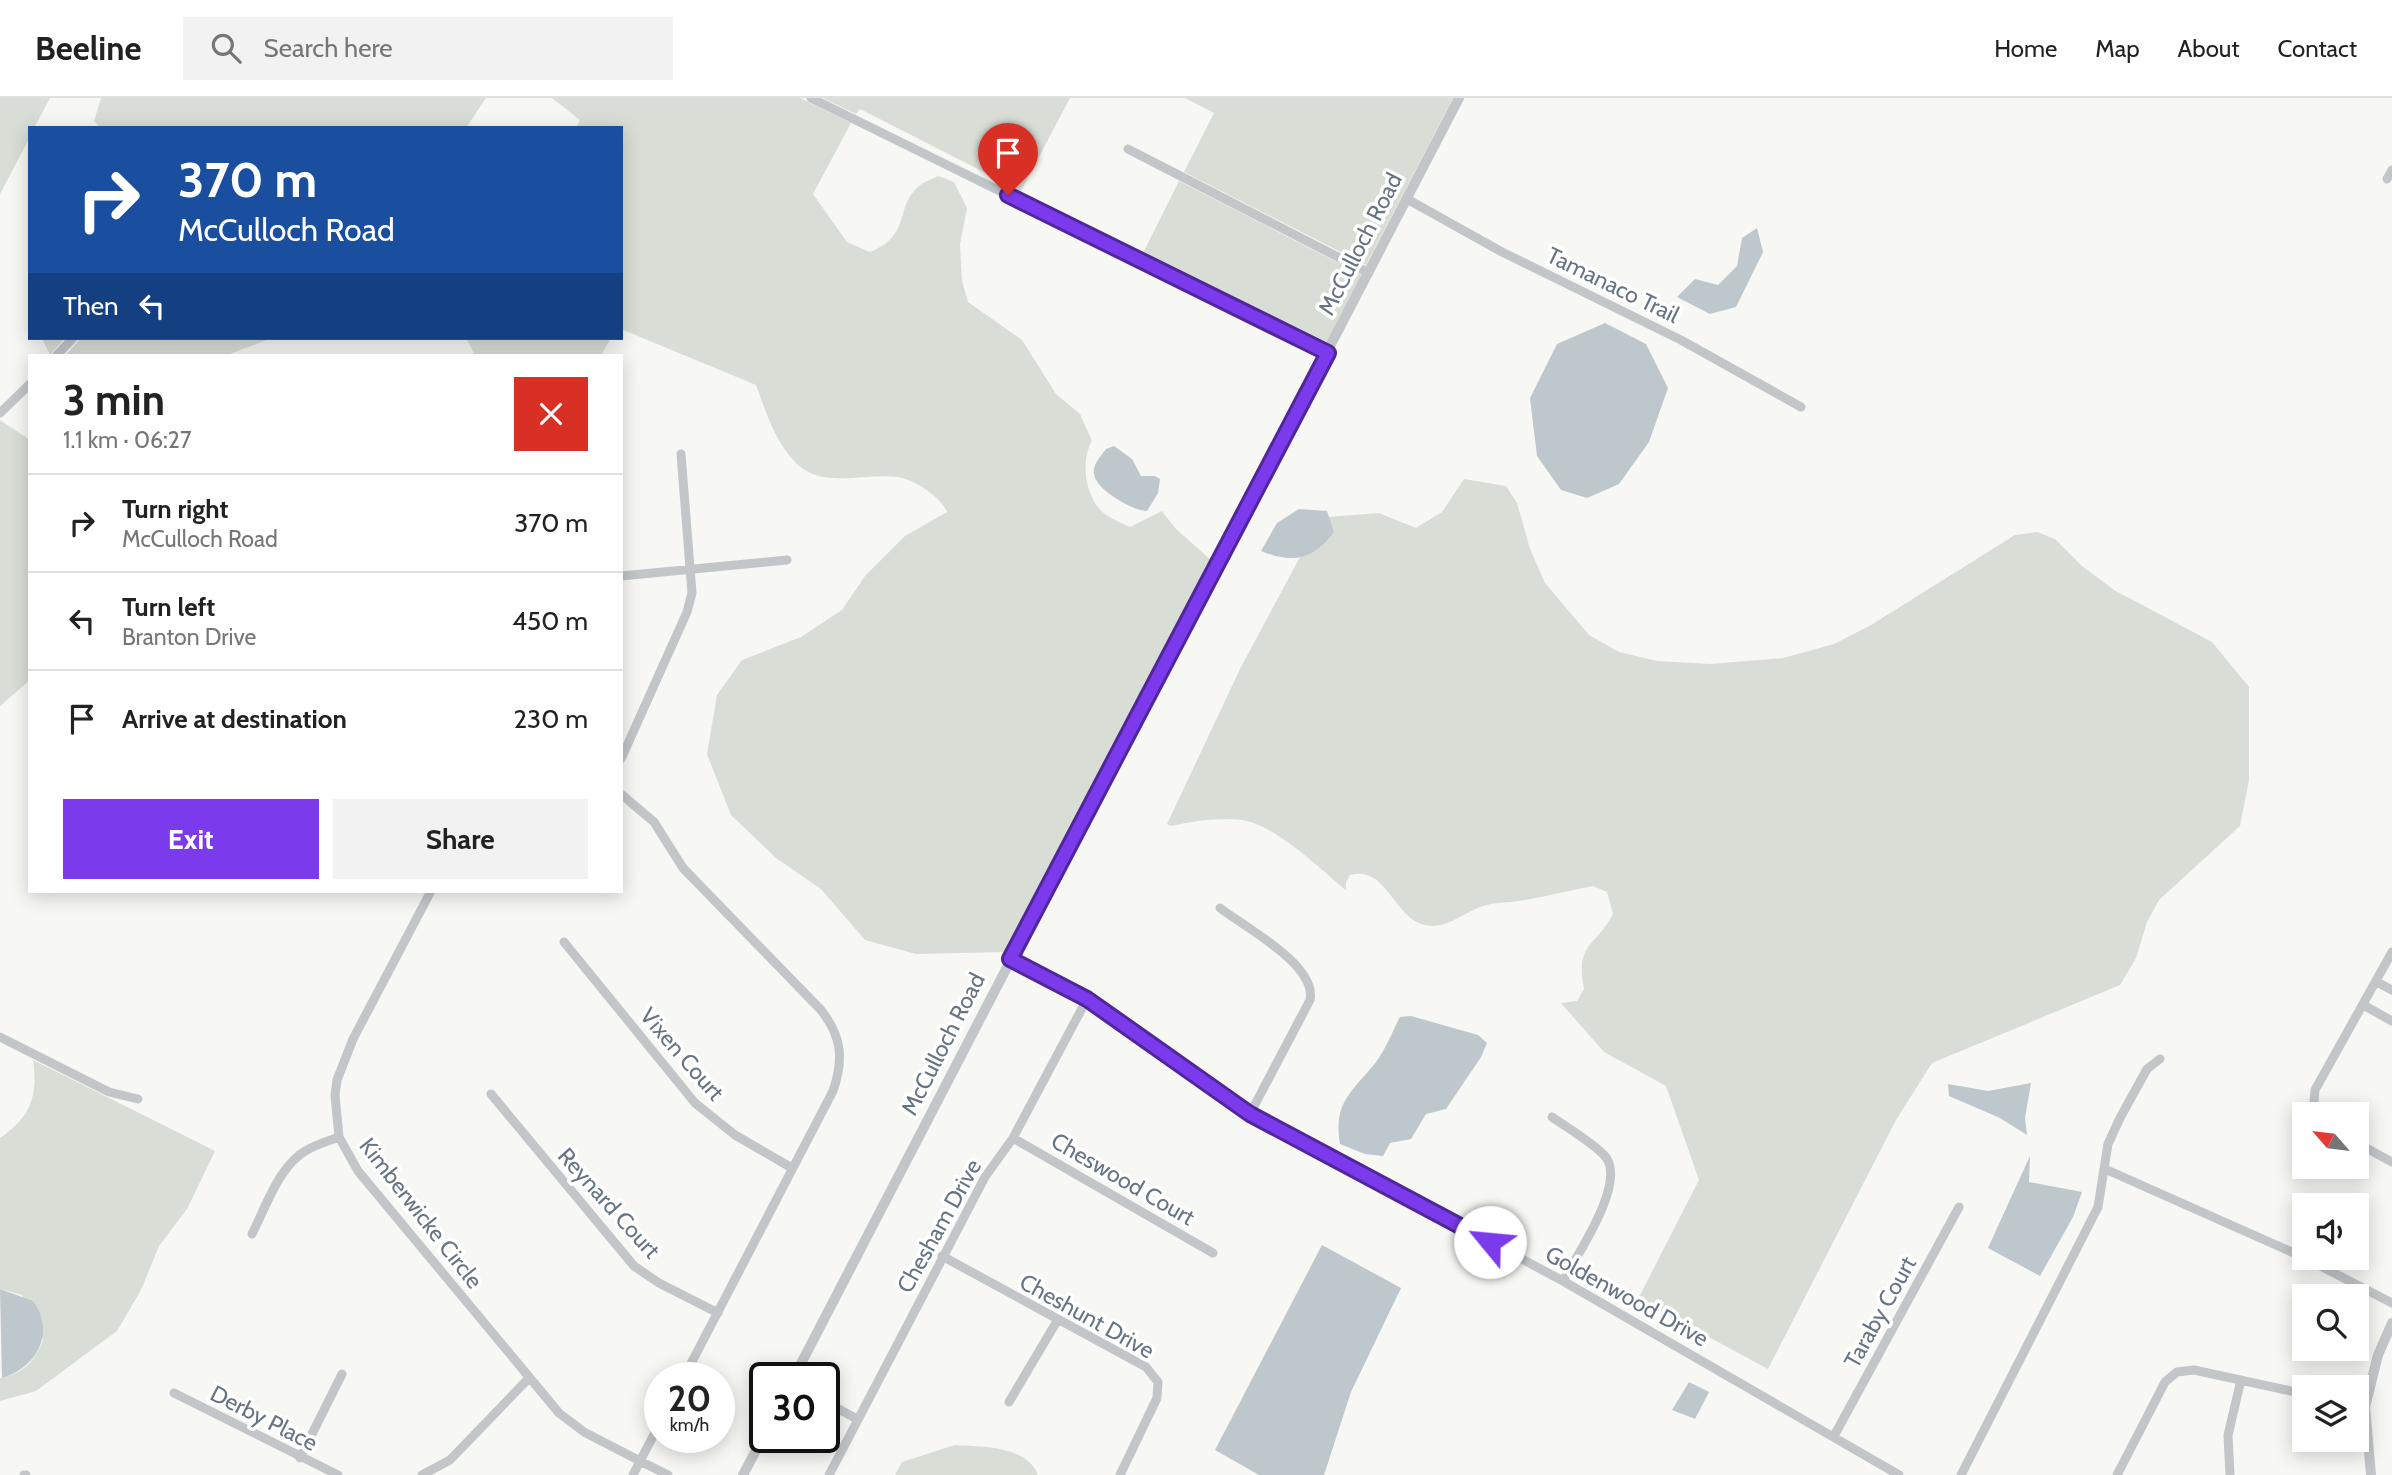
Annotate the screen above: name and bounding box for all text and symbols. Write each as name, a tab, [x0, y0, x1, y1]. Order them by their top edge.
search box	[183, 17, 673, 80]
text: Beeline	[35, 28, 141, 68]
icon: search	[207, 29, 245, 67]
text: Search here	[263, 32, 393, 64]
text: Home	[1994, 34, 2057, 63]
text: Map	[2095, 34, 2140, 63]
text: About	[2178, 34, 2240, 63]
text: Contact	[2278, 34, 2357, 63]
pin	[978, 123, 1038, 195]
icon: arrive	[989, 134, 1027, 172]
text: 370 m	[178, 150, 317, 209]
icon: right	[63, 154, 154, 245]
street label: McCulloch Road	[1312, 168, 1408, 320]
text: McCulloch Road	[178, 210, 395, 249]
street label: Tamanaco Trail	[1542, 241, 1684, 329]
icon: left	[133, 287, 171, 325]
text: Then	[63, 290, 119, 322]
text: 3 min	[63, 374, 165, 426]
button: close	[514, 377, 588, 451]
text: 1.1 km · 06:27	[63, 426, 191, 454]
text: Turn right	[122, 493, 228, 525]
icon: right	[63, 504, 101, 542]
text: 370 m	[514, 507, 588, 539]
text: McCulloch Road	[122, 525, 278, 553]
text: Turn left	[122, 591, 215, 623]
icon: left	[63, 602, 101, 640]
text: 450 m	[512, 605, 588, 637]
text: Branton Drive	[122, 623, 256, 651]
icon: arrive	[63, 700, 101, 738]
text: Arrive at destination	[122, 703, 347, 735]
text: 230 m	[514, 703, 588, 735]
button: Exit	[63, 799, 319, 879]
button: Share	[333, 799, 588, 879]
street label: McCulloch Road	[895, 968, 991, 1120]
street label: Vixen Court	[634, 1002, 730, 1106]
north arrow	[2292, 1102, 2370, 1180]
map controls	[2292, 1102, 2369, 1452]
street label: Cheswood Court	[1046, 1127, 1200, 1232]
street label: Kimberwicke Circle	[354, 1132, 489, 1294]
street label: Reynard Court	[552, 1142, 666, 1264]
street label: Chesham Drive	[891, 1154, 987, 1298]
button: sound	[2292, 1193, 2369, 1270]
position arrow	[1453, 1205, 1527, 1279]
street label: Goldenwood Drive	[1541, 1240, 1714, 1352]
street label: Taraby Court	[1838, 1251, 1922, 1373]
street label: Cheshunt Drive	[1015, 1267, 1159, 1365]
button: search	[2292, 1284, 2369, 1361]
speed limit sign: 30	[749, 1362, 840, 1453]
button: layers	[2292, 1375, 2369, 1452]
text: 20	[668, 1377, 711, 1420]
street label: Derby Place	[206, 1379, 322, 1457]
text: km/h	[670, 1414, 709, 1436]

